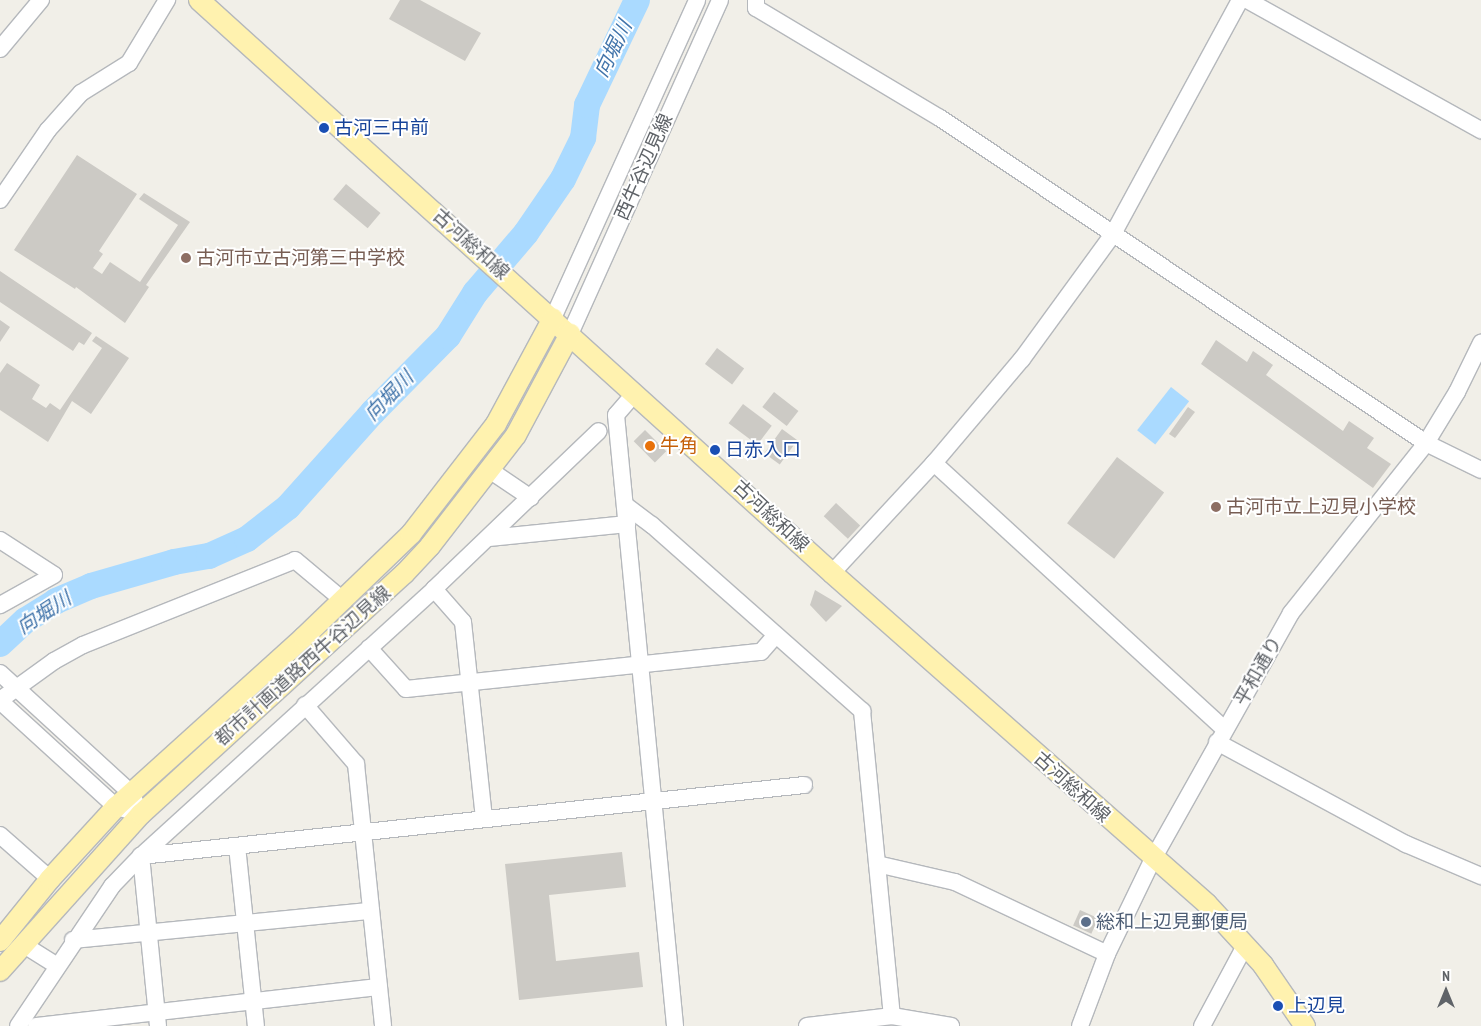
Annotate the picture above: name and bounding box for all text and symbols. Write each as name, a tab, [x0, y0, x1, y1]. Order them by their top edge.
water label: 向堀川	[589, 17, 637, 81]
street label: 西牛谷辺見線	[610, 110, 678, 224]
place label: 古河三中前	[334, 117, 429, 139]
marker: 古河三中前	[318, 122, 330, 134]
street label: 古河総和線	[428, 204, 514, 284]
place label: 古河市立古河第三中学校	[196, 247, 405, 269]
marker: 古河市立古河第三中学校	[180, 252, 192, 264]
water label: 向堀川	[360, 366, 418, 426]
place label: 牛角	[660, 435, 698, 457]
place label: 日赤入口	[725, 439, 801, 461]
marker: 牛角	[644, 440, 656, 452]
marker: 日赤入口	[709, 444, 721, 456]
street label: 古河総和線	[728, 475, 814, 557]
place label: 古河市立上辺見小学校	[1226, 496, 1416, 518]
marker: 古河市立上辺見小学校	[1210, 501, 1222, 513]
street label: 都市計画道路西牛谷辺見線	[211, 581, 395, 751]
water label: 向堀川	[12, 587, 76, 639]
street label: 平和通り	[1229, 632, 1287, 710]
street label: 古河総和線	[1029, 747, 1115, 827]
place label: 総和上辺見郵便局	[1096, 911, 1248, 933]
marker: 総和上辺見郵便局	[1080, 916, 1092, 928]
north arrow	[1421, 966, 1471, 1016]
text: N	[1442, 967, 1450, 985]
place label: 上辺見	[1288, 995, 1345, 1017]
marker: 上辺見	[1272, 1000, 1284, 1012]

